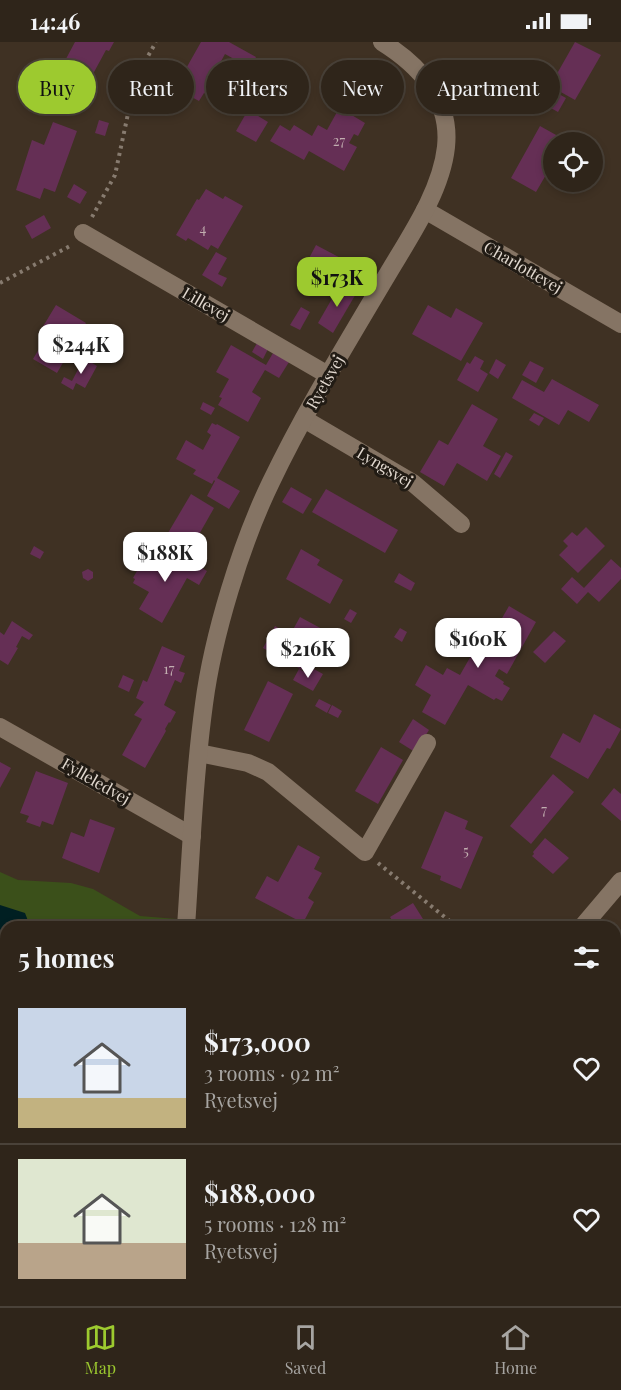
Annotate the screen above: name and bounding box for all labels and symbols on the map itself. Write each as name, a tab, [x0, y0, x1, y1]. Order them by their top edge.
house number: 27	[333, 131, 346, 150]
house number: 4	[200, 219, 207, 238]
street label: Charlottevej	[480, 236, 566, 297]
pin: $173K	[295, 257, 379, 308]
street label: Lillevej	[179, 282, 234, 325]
pin: $244K	[39, 324, 123, 375]
street label: Ryetsvej	[301, 351, 348, 413]
street label: Lyngsvej	[353, 442, 417, 491]
pin: $188K	[123, 532, 207, 583]
pin: $160K	[436, 618, 520, 669]
pin: $216K	[266, 628, 350, 679]
house number: 17	[164, 659, 175, 678]
street label: Fylleledvej	[58, 753, 134, 809]
house number: 7	[541, 800, 547, 819]
house number: 5	[463, 841, 469, 860]

